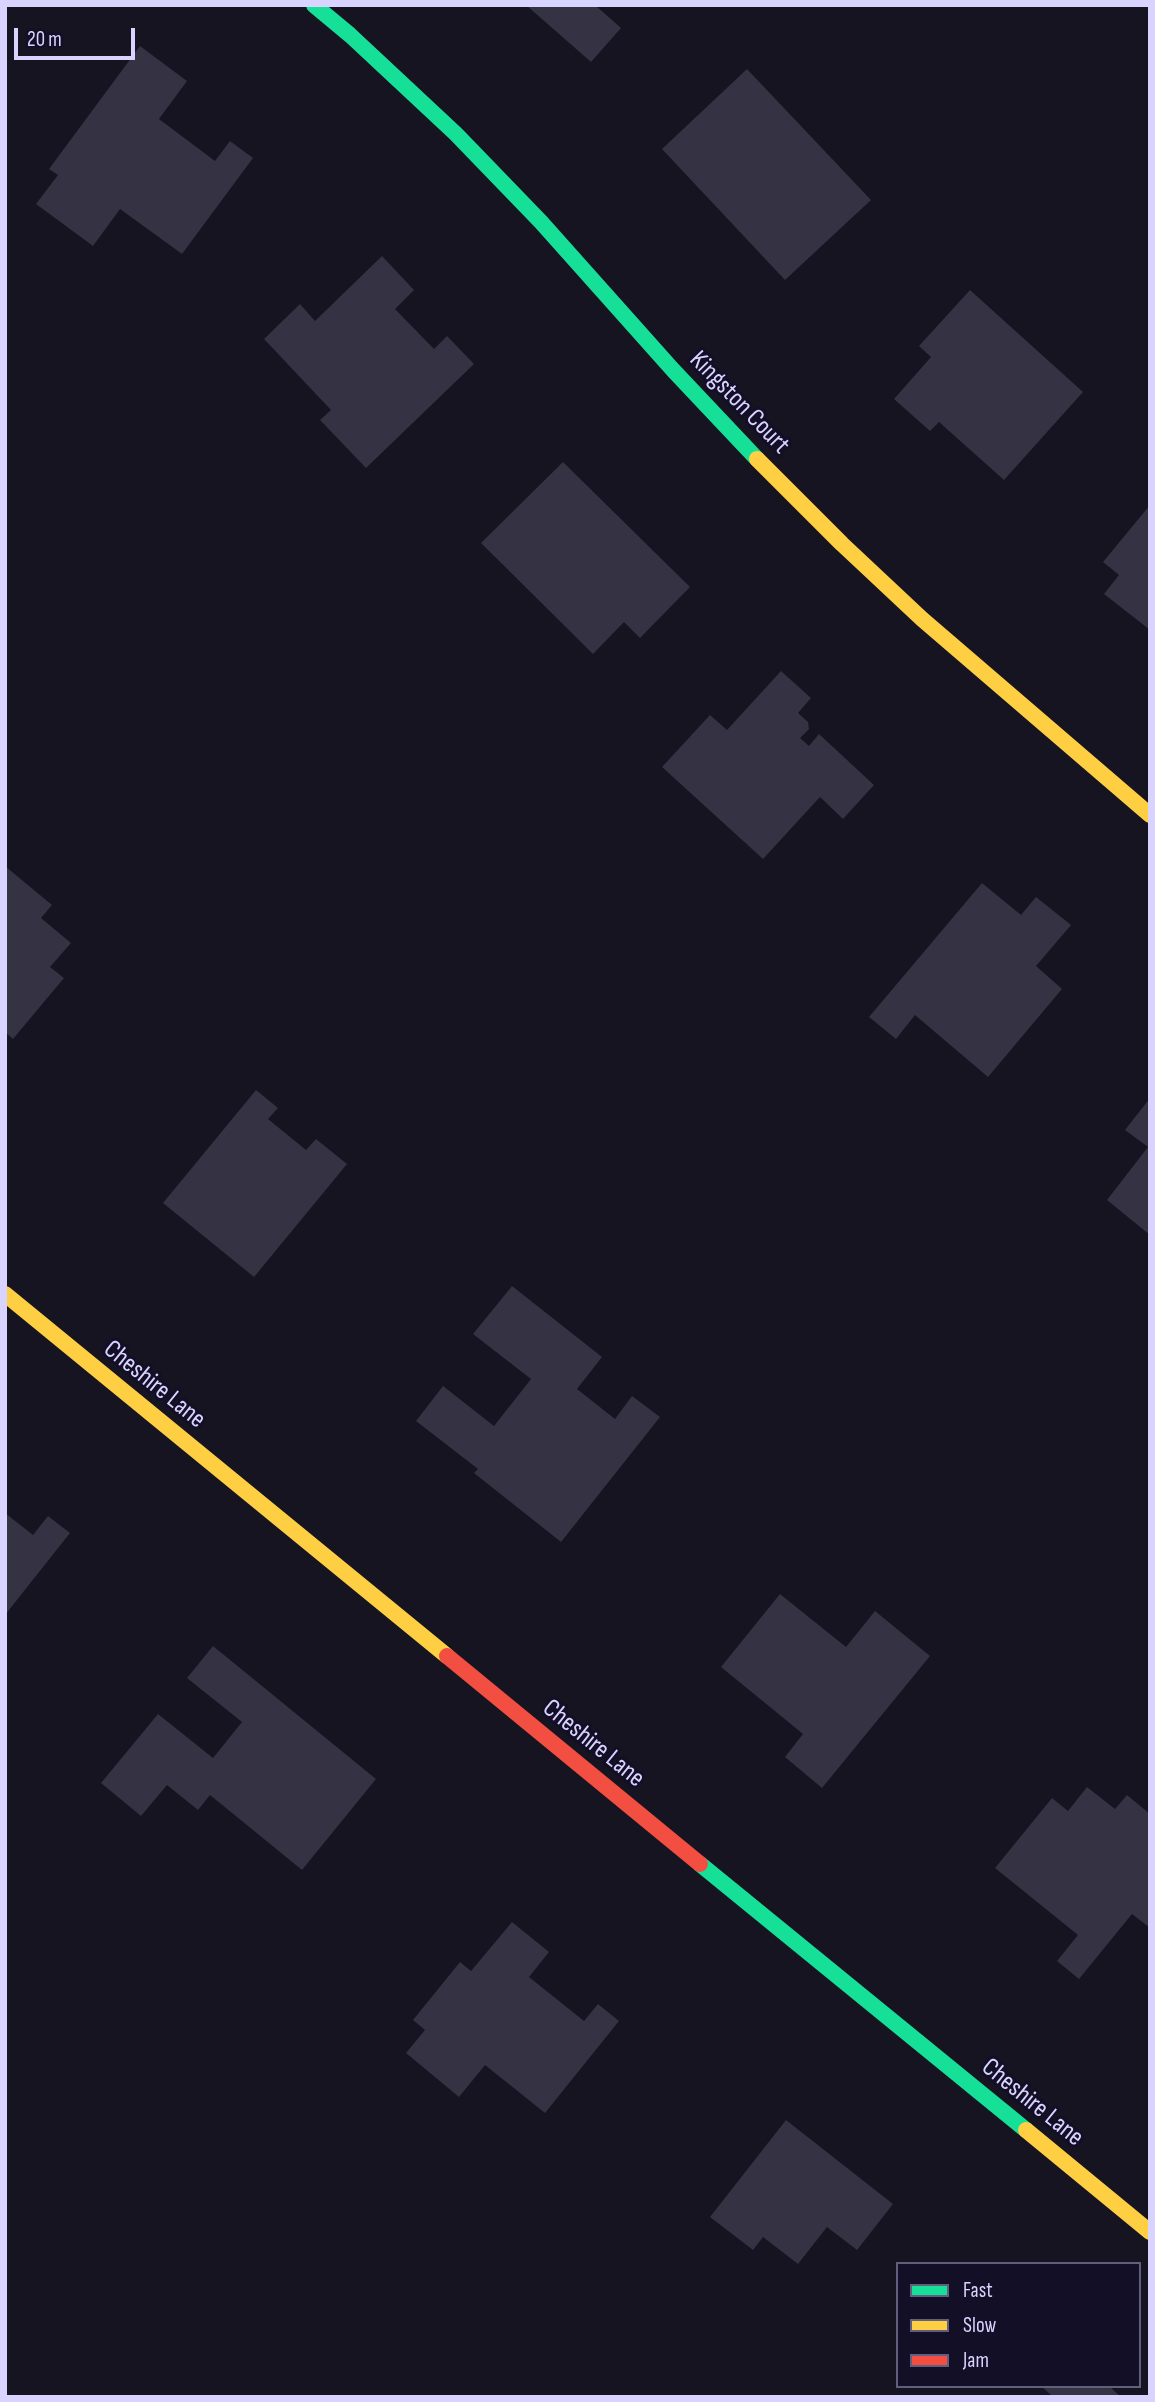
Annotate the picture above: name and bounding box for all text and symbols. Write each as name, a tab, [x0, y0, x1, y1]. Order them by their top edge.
scale bar	[18, 14, 138, 58]
text: 20 m	[27, 27, 62, 52]
street label: Kingston Court	[682, 345, 796, 461]
street label: Cheshire Lane	[97, 1334, 211, 1436]
street label: Cheshire Lane	[536, 1693, 650, 1795]
street label: Cheshire Lane	[975, 2052, 1089, 2154]
legend	[896, 2262, 1141, 2388]
text: Fast	[963, 2278, 993, 2303]
text: Slow	[963, 2313, 996, 2338]
text: Jam	[963, 2348, 989, 2373]

